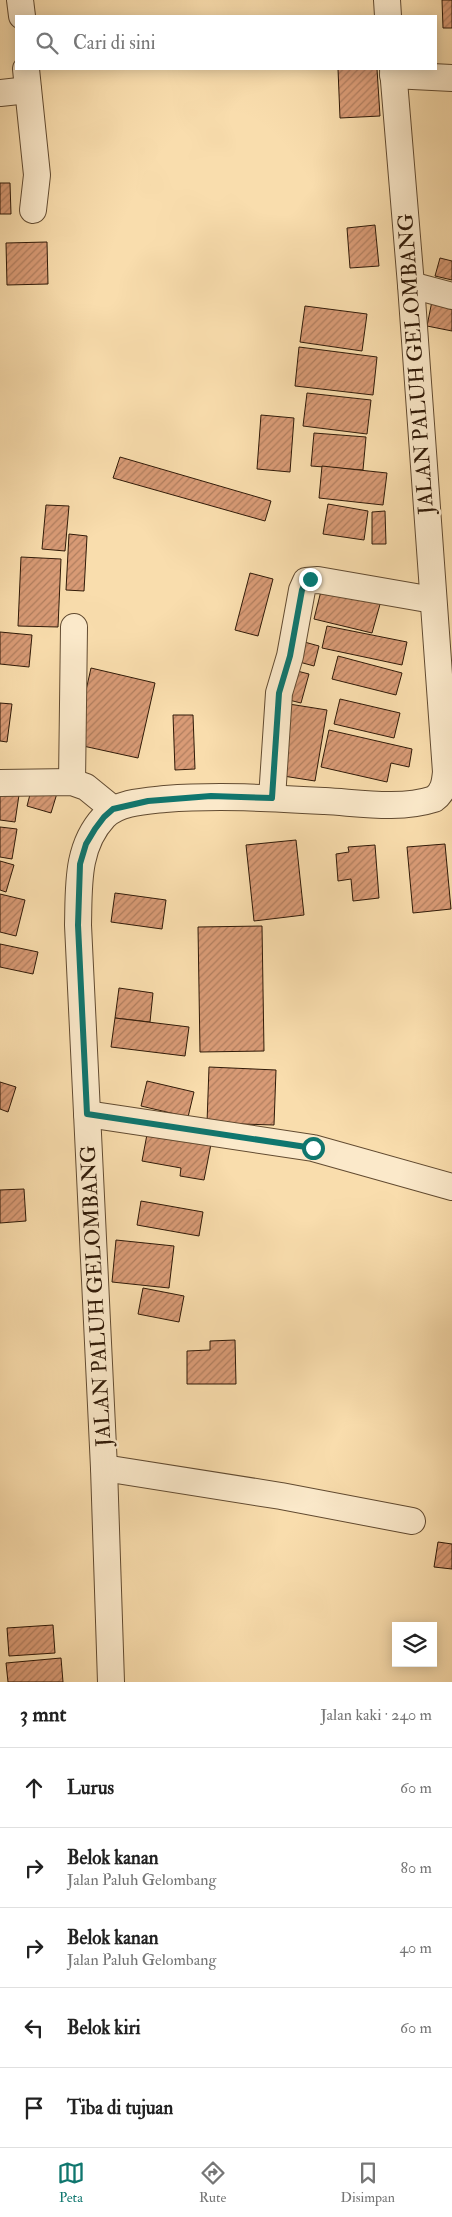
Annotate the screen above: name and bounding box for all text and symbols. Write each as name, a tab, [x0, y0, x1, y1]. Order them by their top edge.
search box	[15, 15, 437, 70]
icon: search	[33, 29, 61, 57]
text: Cari di sini	[73, 31, 156, 55]
street label: JALAN PALUH GELOMBANG	[392, 213, 440, 516]
route end	[299, 568, 322, 591]
route start	[302, 1137, 325, 1160]
street label: JALAN PALUH GELOMBANG	[75, 1145, 117, 1448]
map controls	[392, 1622, 437, 1667]
button: layers	[392, 1622, 437, 1667]
text: 3 mnt	[20, 1701, 66, 1728]
text: Jalan kaki · 240 m	[320, 1705, 432, 1725]
icon: ahead	[20, 1774, 48, 1802]
text: Lurus	[67, 1776, 114, 1800]
text: 60 m	[400, 1778, 432, 1798]
text: Belok kanan	[67, 1846, 158, 1870]
icon: right	[20, 1854, 48, 1882]
text: 80 m	[401, 1858, 432, 1878]
text: Jalan Paluh Gelombang	[67, 1870, 216, 1890]
text: Belok kanan	[67, 1926, 158, 1950]
icon: right	[20, 1934, 48, 1962]
text: 40 m	[399, 1938, 432, 1958]
text: Jalan Paluh Gelombang	[67, 1950, 216, 1970]
icon: left	[20, 2014, 48, 2042]
text: Belok kiri	[67, 2016, 141, 2040]
text: 60 m	[400, 2018, 432, 2038]
icon: arrive	[20, 2094, 48, 2122]
text: Tiba di tujuan	[67, 2096, 173, 2120]
tab: Peta	[57, 2159, 85, 2206]
tab: Rute	[199, 2159, 227, 2206]
tab: Disimpan	[341, 2159, 395, 2206]

